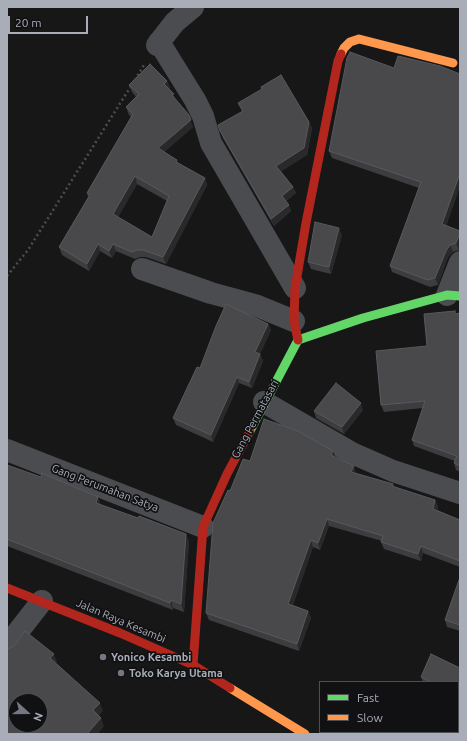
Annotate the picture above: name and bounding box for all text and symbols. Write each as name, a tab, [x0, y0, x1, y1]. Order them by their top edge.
scale bar	[10, 8, 90, 34]
text: 20 m	[15, 16, 42, 29]
street label: Gang Permatasari	[229, 377, 281, 461]
street label: Gang Perumahan Satya	[50, 461, 160, 515]
street label: Jalan Raya Kesambi	[74, 596, 168, 646]
place label: Yonico Kesambi	[111, 650, 191, 664]
marker: Yonico Kesambi	[98, 652, 108, 662]
place label: Toko Karya Utama	[129, 666, 223, 680]
marker: Toko Karya Utama	[116, 668, 126, 678]
legend	[319, 681, 459, 733]
text: Fast	[357, 691, 379, 704]
north arrow	[8, 693, 48, 733]
text: N	[31, 711, 45, 723]
text: Slow	[357, 711, 383, 724]

